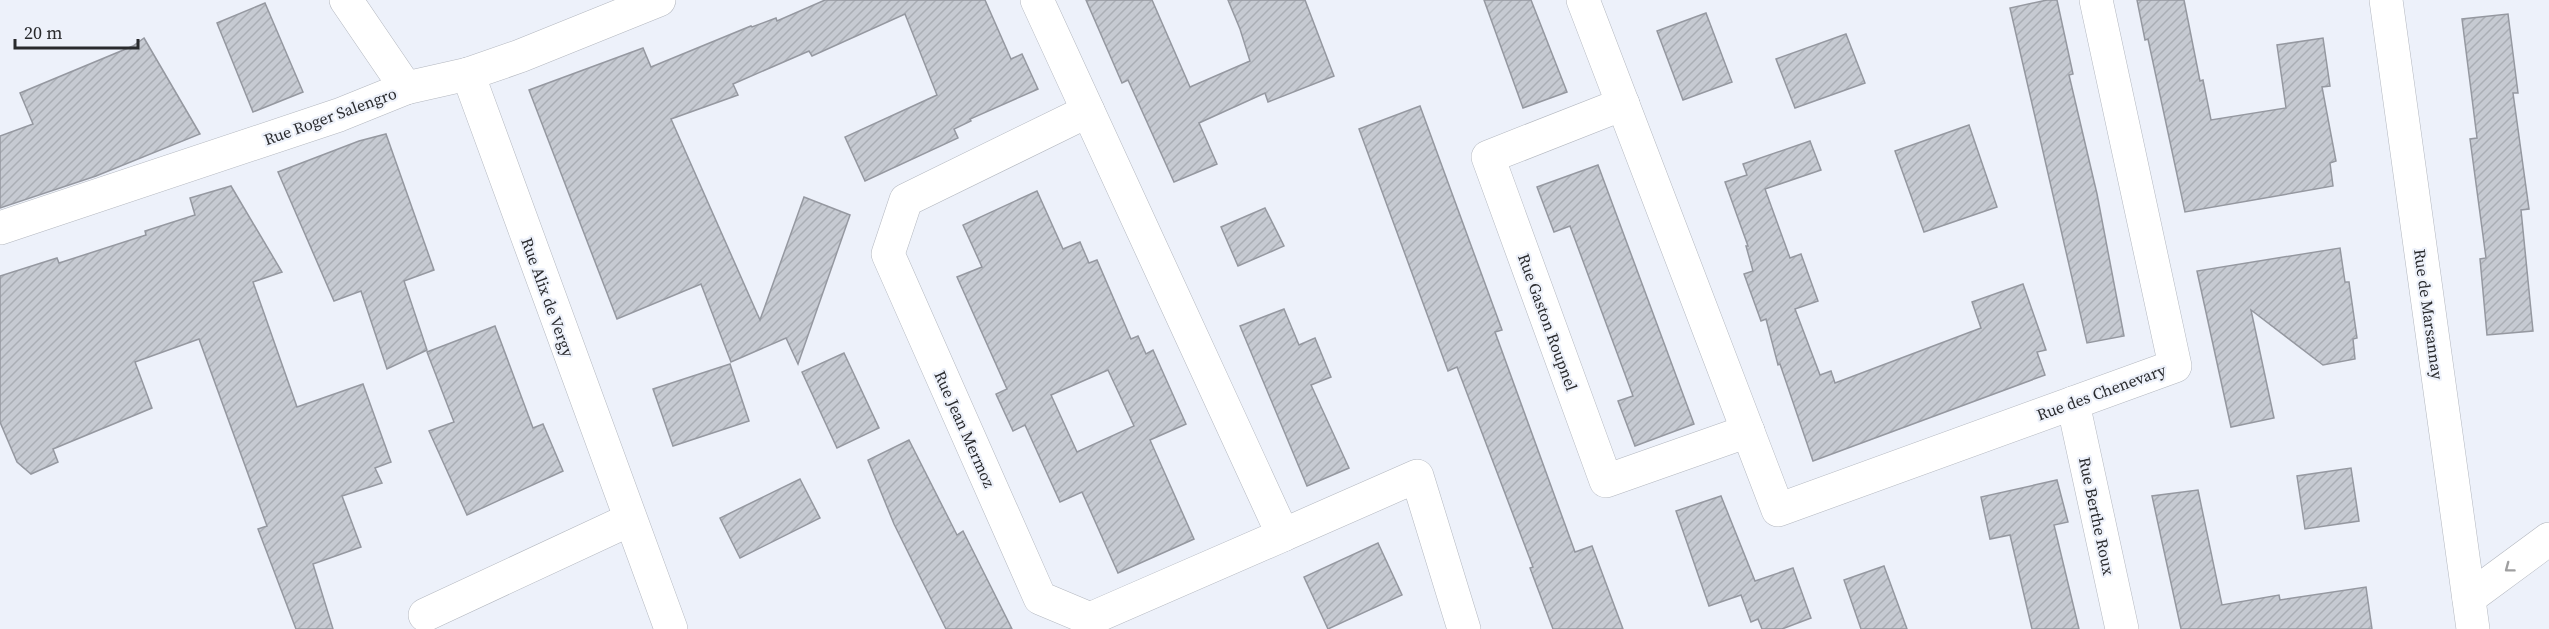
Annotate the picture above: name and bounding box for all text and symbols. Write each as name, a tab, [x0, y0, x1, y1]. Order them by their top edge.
scale bar	[15, 12, 138, 50]
text: 20 m	[24, 20, 62, 45]
street label: Rue Roger Salengro	[261, 82, 400, 150]
street label: Rue Alix de Vergy	[516, 234, 580, 360]
street label: Rue de Marsannay	[2409, 247, 2449, 381]
street label: Rue Gaston Roupnel	[1513, 250, 1583, 394]
street label: Rue des Chenevary	[2033, 358, 2169, 426]
street label: Rue Jean Mermoz	[929, 367, 1001, 491]
street label: Rue Berthe Roux	[2074, 455, 2120, 578]
one-way arrow	[2505, 561, 2516, 572]

